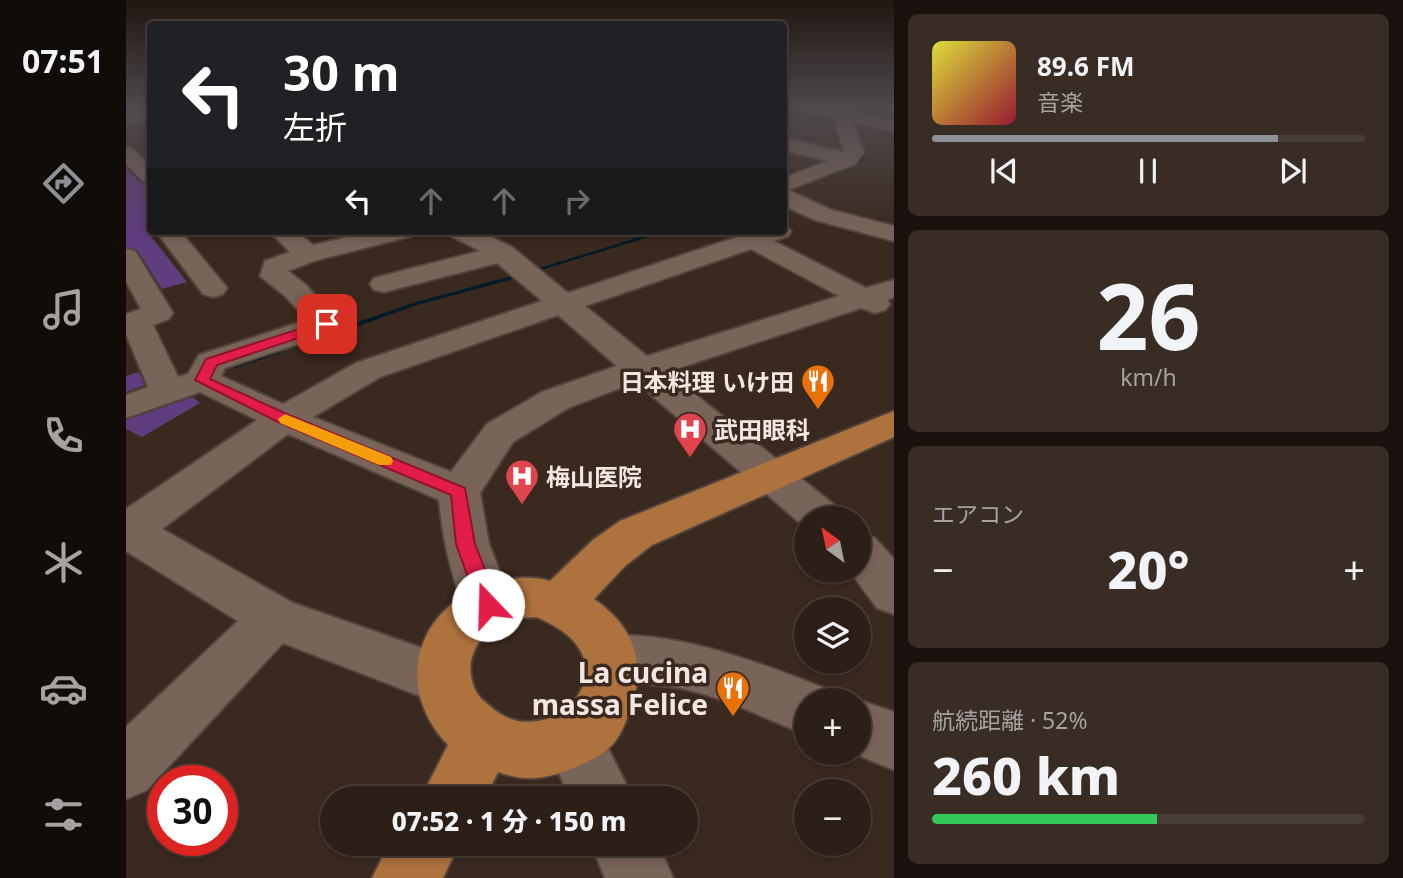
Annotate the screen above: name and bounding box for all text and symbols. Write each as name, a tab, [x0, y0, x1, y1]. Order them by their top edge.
text: 07:51	[22, 39, 104, 82]
text: 30 m	[283, 39, 400, 105]
text: 89.6 FM	[1037, 48, 1134, 84]
icon: left	[168, 49, 259, 140]
text: 音楽	[1037, 86, 1083, 118]
text: 左折	[283, 105, 347, 148]
icon: previous	[985, 152, 1023, 190]
icon: pause	[1129, 152, 1167, 190]
icon: next	[1274, 152, 1312, 190]
icon: directions	[39, 159, 88, 208]
icon: left	[339, 182, 377, 220]
icon: ahead	[412, 182, 450, 220]
icon: ahead	[485, 182, 523, 220]
icon: right	[558, 182, 596, 220]
text: 26	[1096, 253, 1201, 377]
icon: music	[39, 285, 88, 334]
pin	[297, 294, 357, 354]
icon: arrive	[308, 305, 346, 343]
text: km/h	[1120, 361, 1177, 393]
restaurant icon: 日本料理 いけ田	[799, 362, 837, 411]
place label: 日本料理 いけ田	[620, 365, 794, 398]
hospital icon: 武田眼科	[671, 410, 709, 459]
icon: phone	[39, 411, 88, 460]
place label: 武田眼科	[714, 413, 810, 446]
hospital icon: 梅山医院	[503, 457, 541, 506]
place label: 梅山医院	[546, 460, 642, 493]
text: エアコン	[932, 498, 1024, 530]
north arrow	[794, 506, 872, 583]
map controls	[794, 506, 871, 856]
text: 20°	[1107, 533, 1190, 604]
icon: climate	[39, 538, 88, 587]
text: −	[932, 543, 954, 595]
text: +	[1343, 543, 1365, 595]
position arrow	[451, 568, 525, 642]
button: layers	[794, 597, 871, 674]
place label: La cucina massa Felice	[532, 653, 708, 723]
icon: car	[39, 664, 88, 713]
restaurant icon: La cucina massa Felice	[714, 669, 752, 718]
button: +	[794, 688, 871, 765]
text: 航続距離 · 52%	[932, 704, 1088, 736]
text: 260 km	[932, 739, 1120, 810]
speed limit sign: 30	[147, 765, 238, 856]
button: −	[794, 779, 871, 856]
icon: filters	[39, 790, 88, 839]
text: 07:52 · 1 分 · 150 m	[392, 803, 626, 839]

